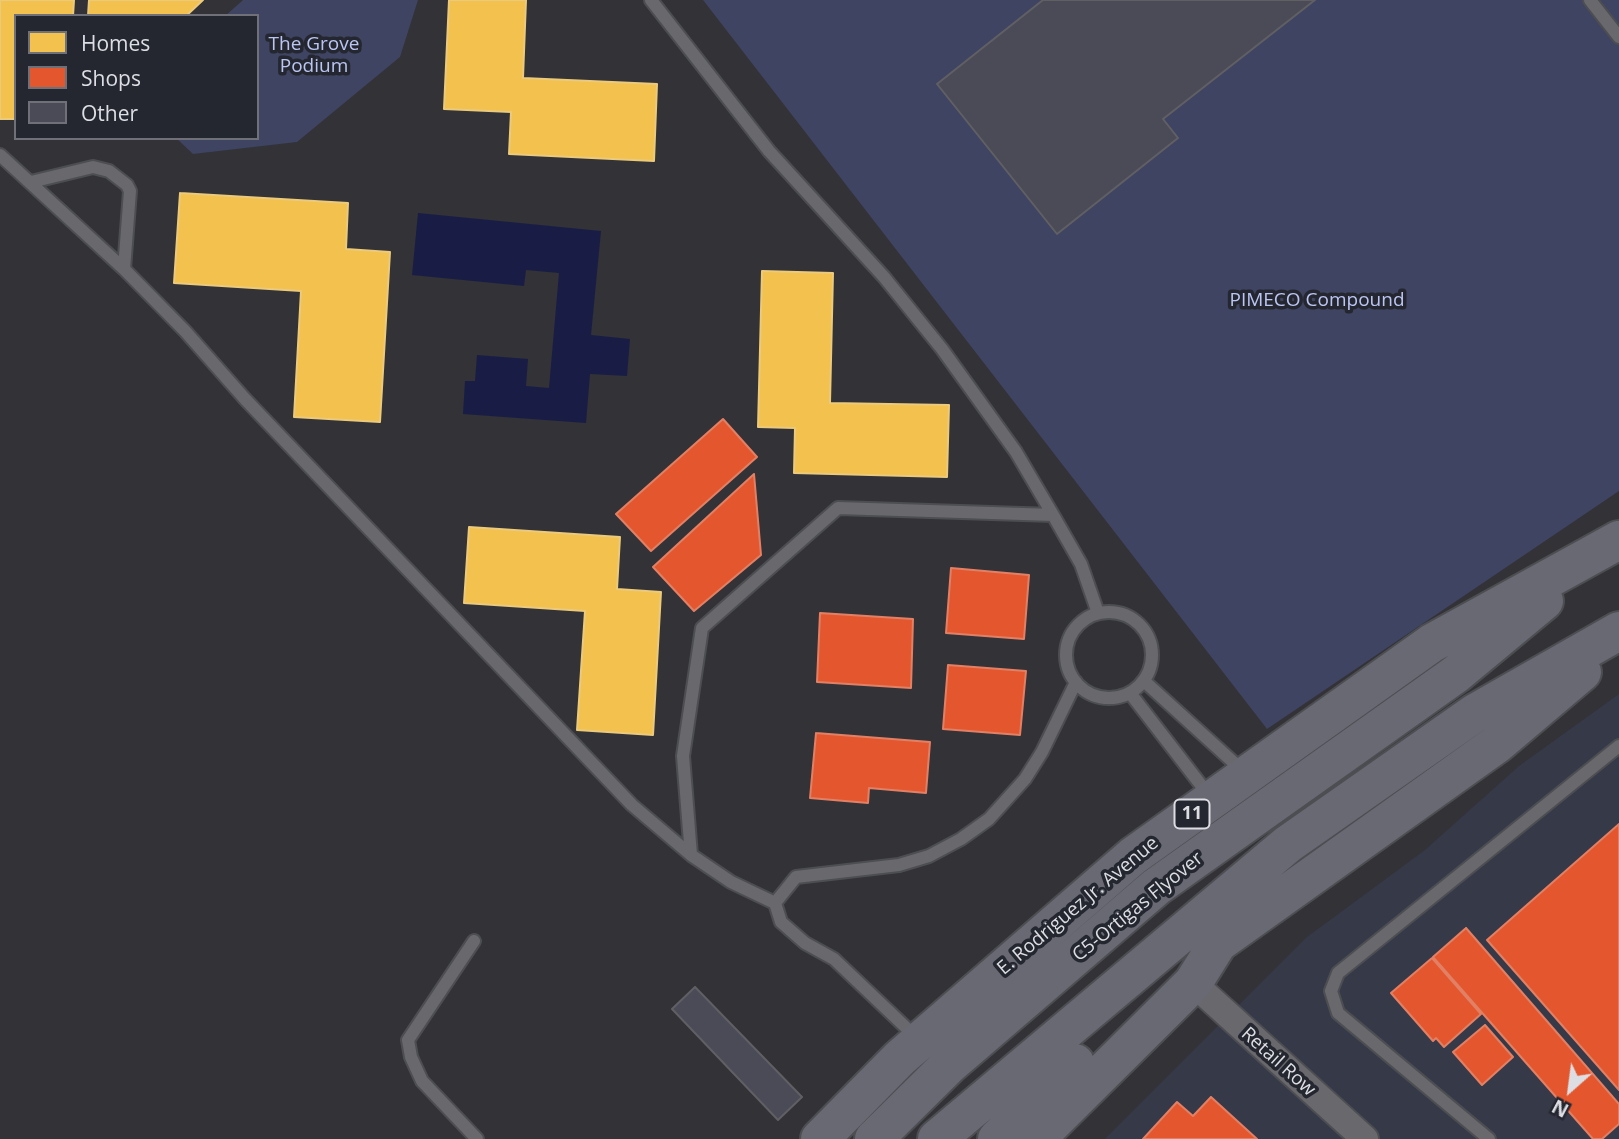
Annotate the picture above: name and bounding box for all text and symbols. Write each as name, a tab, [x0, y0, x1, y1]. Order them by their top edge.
legend	[14, 14, 259, 140]
text: Homes	[81, 29, 150, 57]
park label: The Grove Podium	[269, 34, 359, 78]
text: Shops	[81, 64, 141, 92]
text: Other	[81, 99, 138, 127]
park label: PIMECO Compound	[1229, 290, 1405, 312]
road number: 11	[1174, 800, 1210, 828]
street label: E. Rodriguez Jr. Avenue	[993, 832, 1163, 980]
street label: C5-Ortigas Flyover	[1068, 847, 1208, 967]
street label: Retail Row	[1236, 1023, 1320, 1101]
north arrow	[1535, 1055, 1605, 1125]
text: N	[1547, 1093, 1573, 1124]

